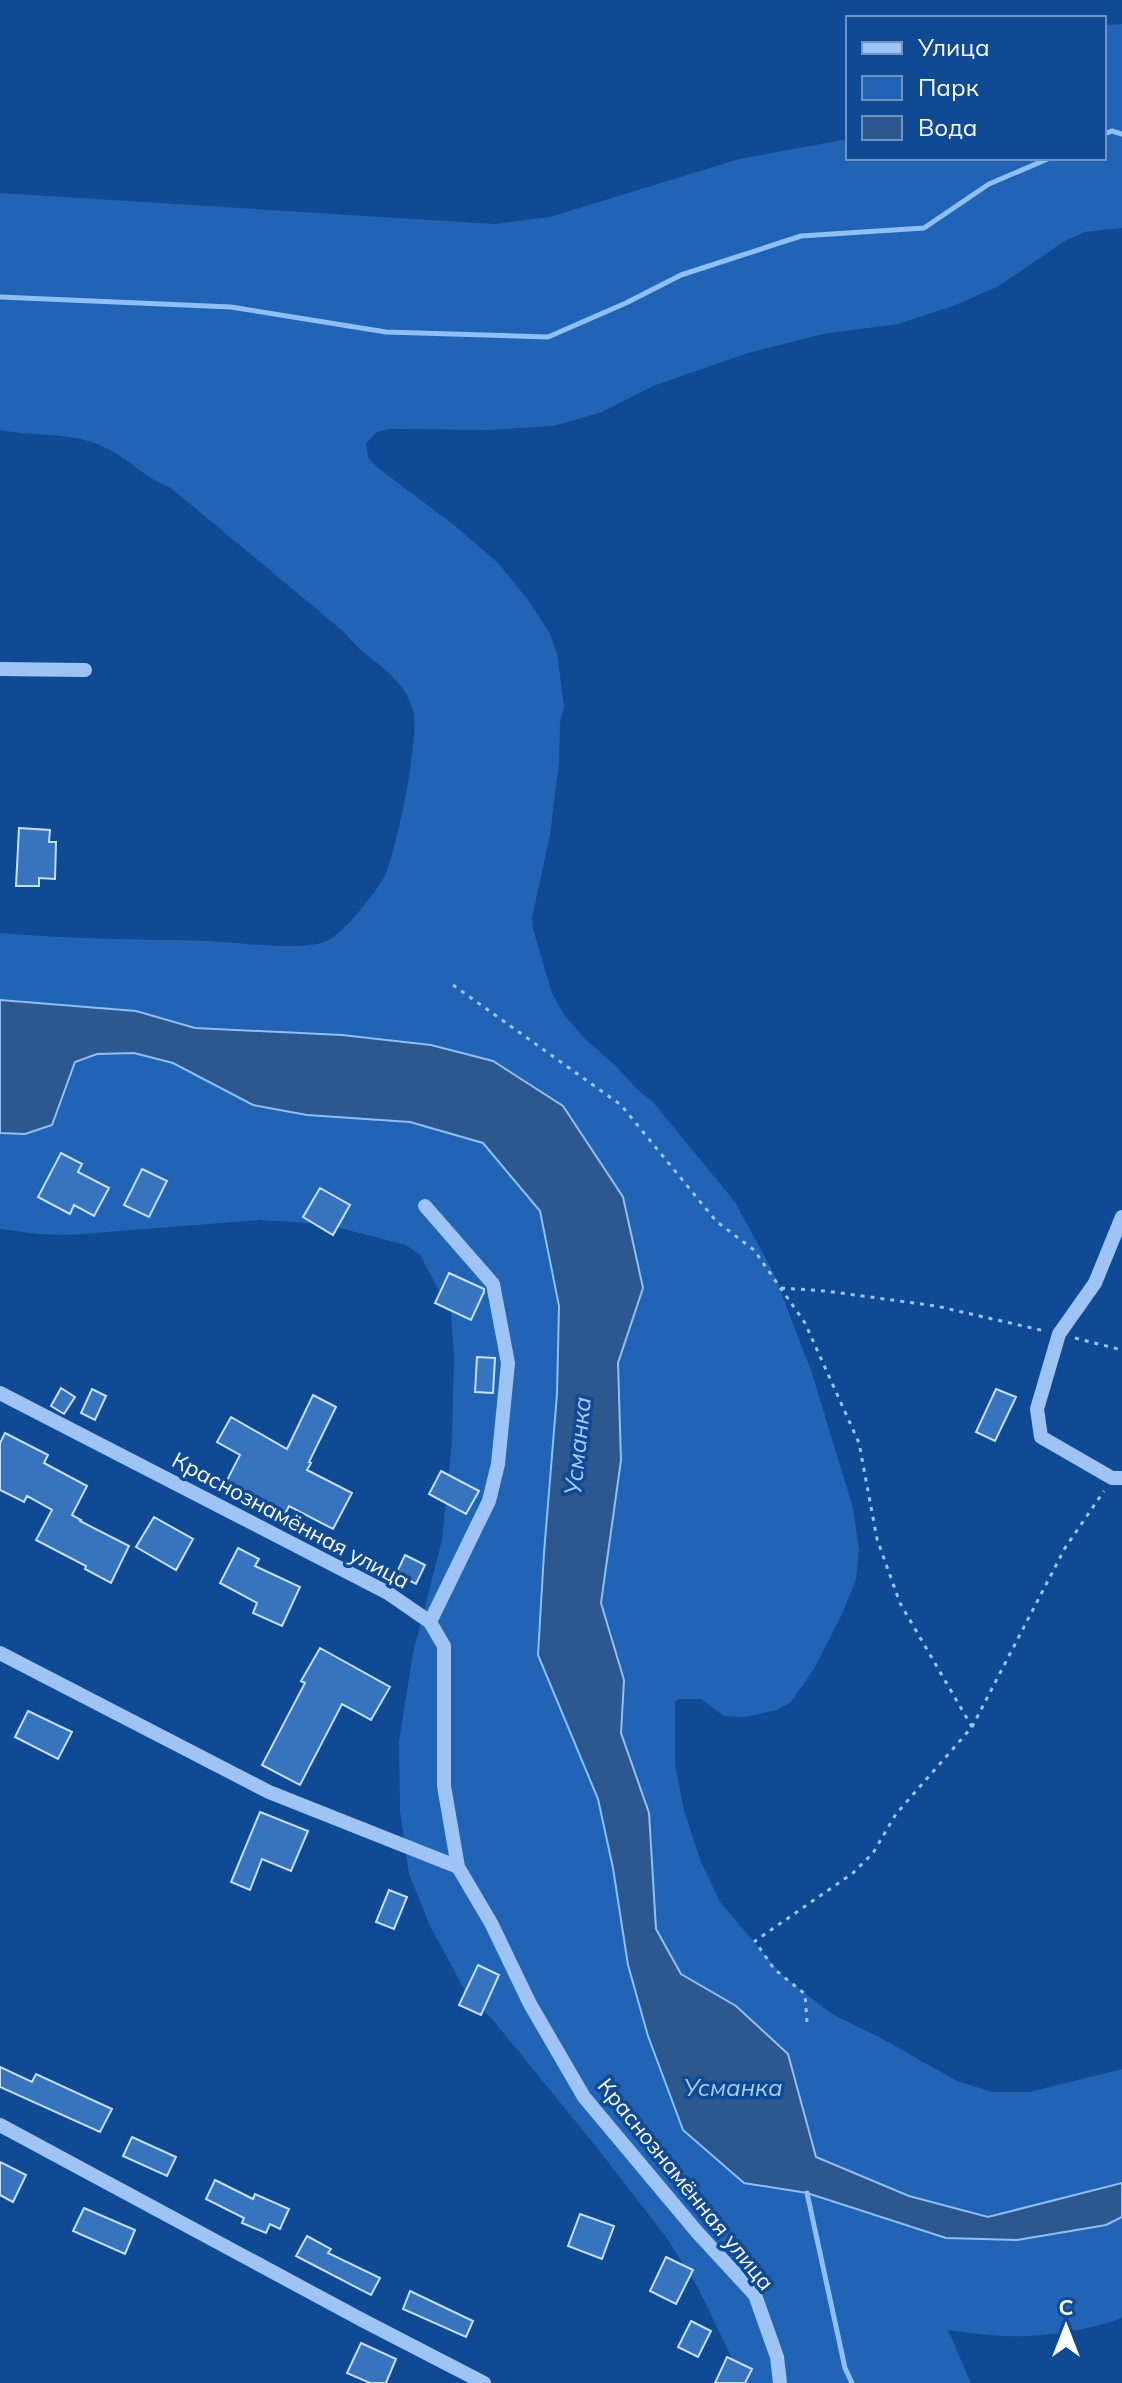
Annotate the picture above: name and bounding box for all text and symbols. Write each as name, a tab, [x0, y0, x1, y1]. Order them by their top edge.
legend	[846, 16, 1106, 160]
text: Улица	[917, 32, 990, 62]
text: Парк	[918, 72, 979, 102]
text: Вода	[918, 112, 978, 142]
water label: Усманка	[557, 1395, 597, 1497]
street label: Краснознамённая улица	[168, 1445, 414, 1595]
street label: Краснознамённая улица	[592, 2072, 780, 2296]
water label: Усманка	[683, 2072, 783, 2102]
north arrow	[1026, 2287, 1106, 2367]
text: С	[1058, 2293, 1074, 2321]

